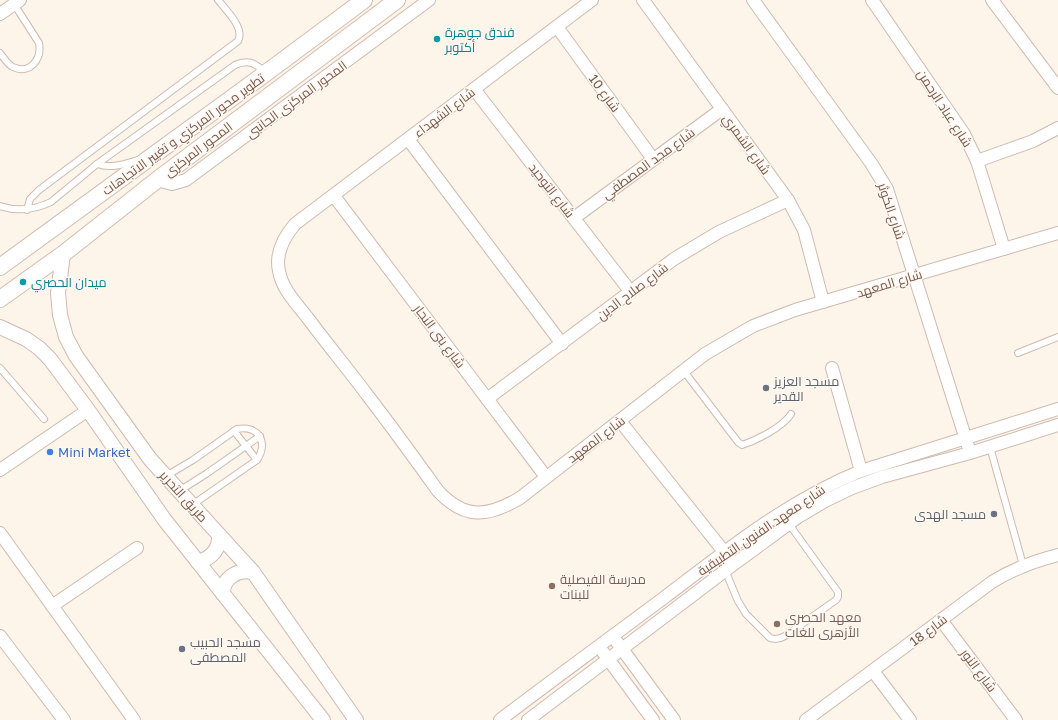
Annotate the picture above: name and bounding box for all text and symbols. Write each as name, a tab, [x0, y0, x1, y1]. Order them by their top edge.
place label: فندق جوهرة أكتوبر	[444, 24, 515, 55]
marker: فندق جوهرة أكتوبر	[432, 34, 442, 44]
street label: المحور المركزى الجانبى	[242, 57, 350, 141]
street label: شارع عباد الرحمن	[913, 66, 976, 150]
street label: تطوير محور المركزي و تغيير الاتجاهات	[99, 69, 269, 201]
street label: شارع 10	[585, 71, 624, 116]
street label: شارع الشهداء	[410, 84, 478, 141]
street label: شارع الشمري	[717, 111, 774, 179]
street label: المحور المركزى	[161, 118, 235, 180]
street label: شارع مجد المصطفي	[598, 124, 699, 205]
street label: شارع التوحيد	[525, 160, 578, 221]
street label: شارع الكوثر	[874, 180, 909, 242]
street label: شارع صلاح الدين	[593, 259, 671, 324]
street label: شارع المعهد	[854, 265, 924, 302]
place label: ميدان الحصري	[31, 274, 107, 293]
marker: ميدان الحصري	[18, 277, 28, 287]
street label: شارع بنى النجار	[409, 300, 469, 372]
place label: مسجد العزيز القدير	[773, 373, 839, 404]
marker: مسجد العزيز القدير	[761, 383, 771, 393]
street label: شارع المعهد	[564, 412, 629, 467]
place label: Mini Market	[58, 444, 131, 460]
marker: Mini Market	[45, 447, 55, 457]
street label: طريق التحرير	[156, 466, 211, 525]
street label: شارع معهد الفنون التطبيقية	[694, 481, 828, 580]
place label: مسجد الهدى	[914, 506, 986, 522]
marker: مسجد الهدى	[989, 509, 999, 519]
place label: مدرسة الفيصلية للبنات	[560, 571, 646, 602]
marker: مدرسة الفيصلية للبنات	[547, 581, 557, 591]
place label: معهد الحصرى الأزهرى للغات	[785, 609, 862, 640]
street label: شارع 18	[906, 611, 950, 650]
marker: معهد الحصرى الأزهرى للغات	[772, 619, 782, 629]
place label: مسجد الحبيب المصطفى	[190, 634, 261, 665]
marker: مسجد الحبيب المصطفى	[177, 644, 187, 654]
street label: شارع النور	[956, 644, 1001, 695]

